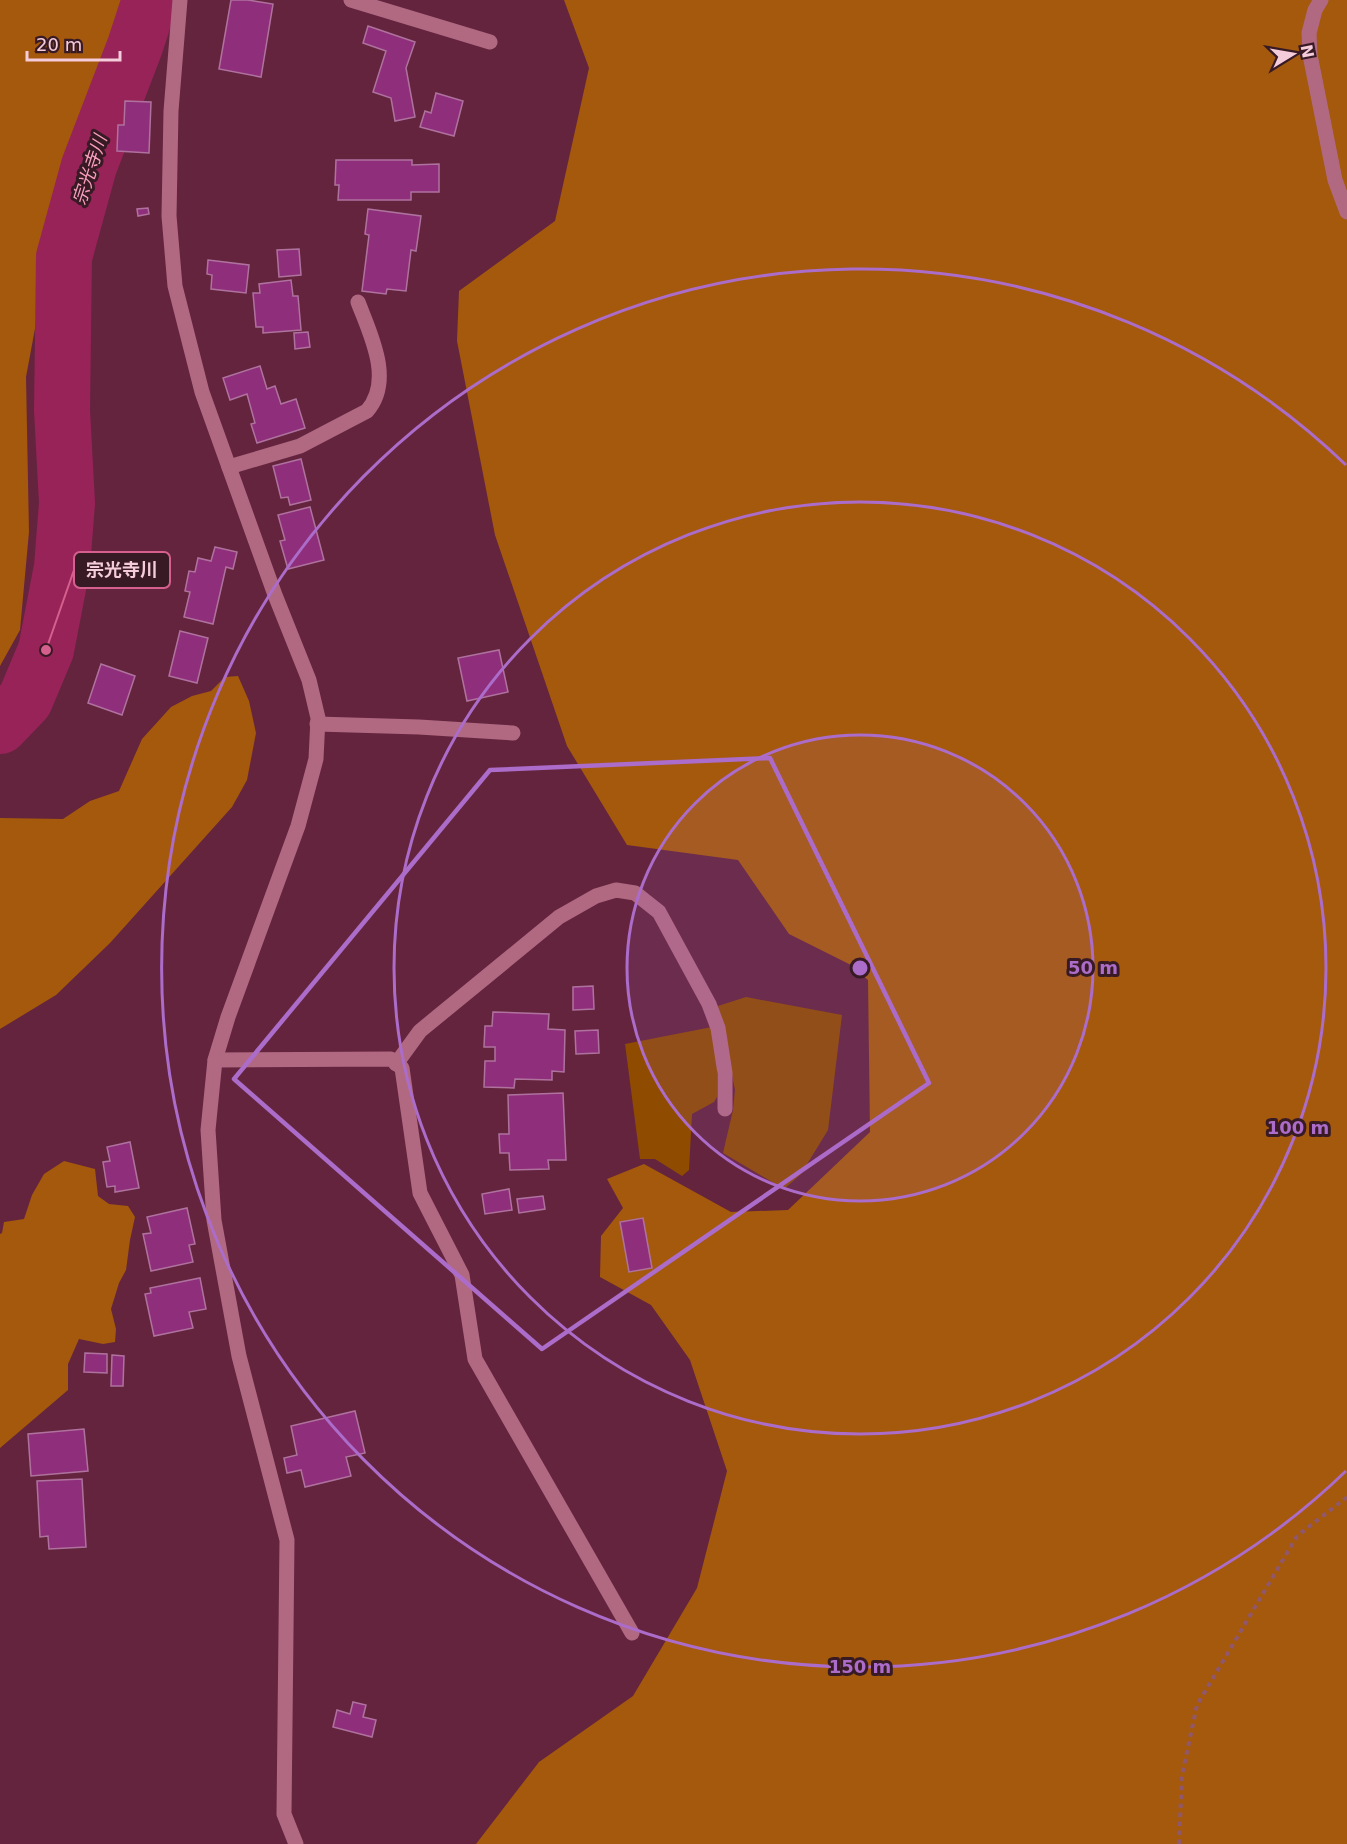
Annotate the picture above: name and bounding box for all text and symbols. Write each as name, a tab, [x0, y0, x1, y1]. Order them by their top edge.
scale bar	[27, 24, 120, 62]
north arrow	[1263, 24, 1323, 84]
text: 20 m	[36, 34, 82, 55]
text: N	[1297, 43, 1318, 60]
water label: 宗光寺川	[68, 130, 111, 207]
callout: 宗光寺川	[74, 552, 170, 588]
text: 宗光寺川	[86, 559, 158, 580]
text: 50 m	[1068, 957, 1118, 978]
centre of rings	[850, 958, 870, 978]
text: 100 m	[1267, 1117, 1329, 1138]
text: 150 m	[829, 1656, 891, 1677]

